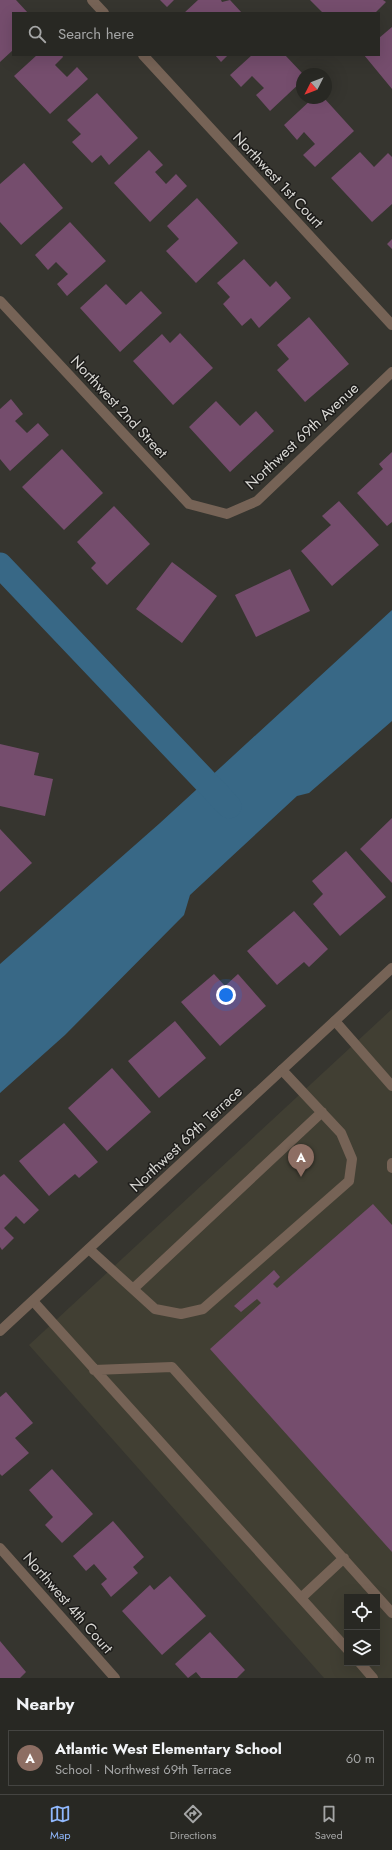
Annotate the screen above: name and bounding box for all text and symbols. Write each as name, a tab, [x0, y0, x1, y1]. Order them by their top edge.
search box	[12, 12, 380, 56]
icon: search	[26, 23, 48, 45]
text: Search here	[58, 23, 134, 45]
north arrow	[296, 68, 332, 104]
street label: Northwest 1st Court	[228, 127, 329, 233]
street label: Northwest 2nd Street	[65, 351, 173, 464]
street label: Northwest 69th Avenue	[240, 377, 364, 495]
your location	[216, 985, 236, 1005]
street label: Northwest 69th Terrace	[125, 1081, 247, 1197]
pin: A	[288, 1144, 314, 1177]
street label: Northwest 4th Court	[18, 1547, 119, 1659]
map controls	[344, 1594, 380, 1666]
button: locate	[344, 1594, 380, 1630]
button: layers	[344, 1630, 380, 1666]
text: Nearby	[16, 1692, 74, 1716]
text: Atlantic West Elementary School	[55, 1738, 282, 1760]
text: A	[25, 1749, 35, 1768]
text: 60 m	[346, 1749, 375, 1768]
text: School · Northwest 69th Terrace	[55, 1760, 232, 1779]
tab: Map	[49, 1803, 71, 1843]
tab: Directions	[170, 1803, 216, 1843]
tab: Saved	[315, 1803, 343, 1843]

